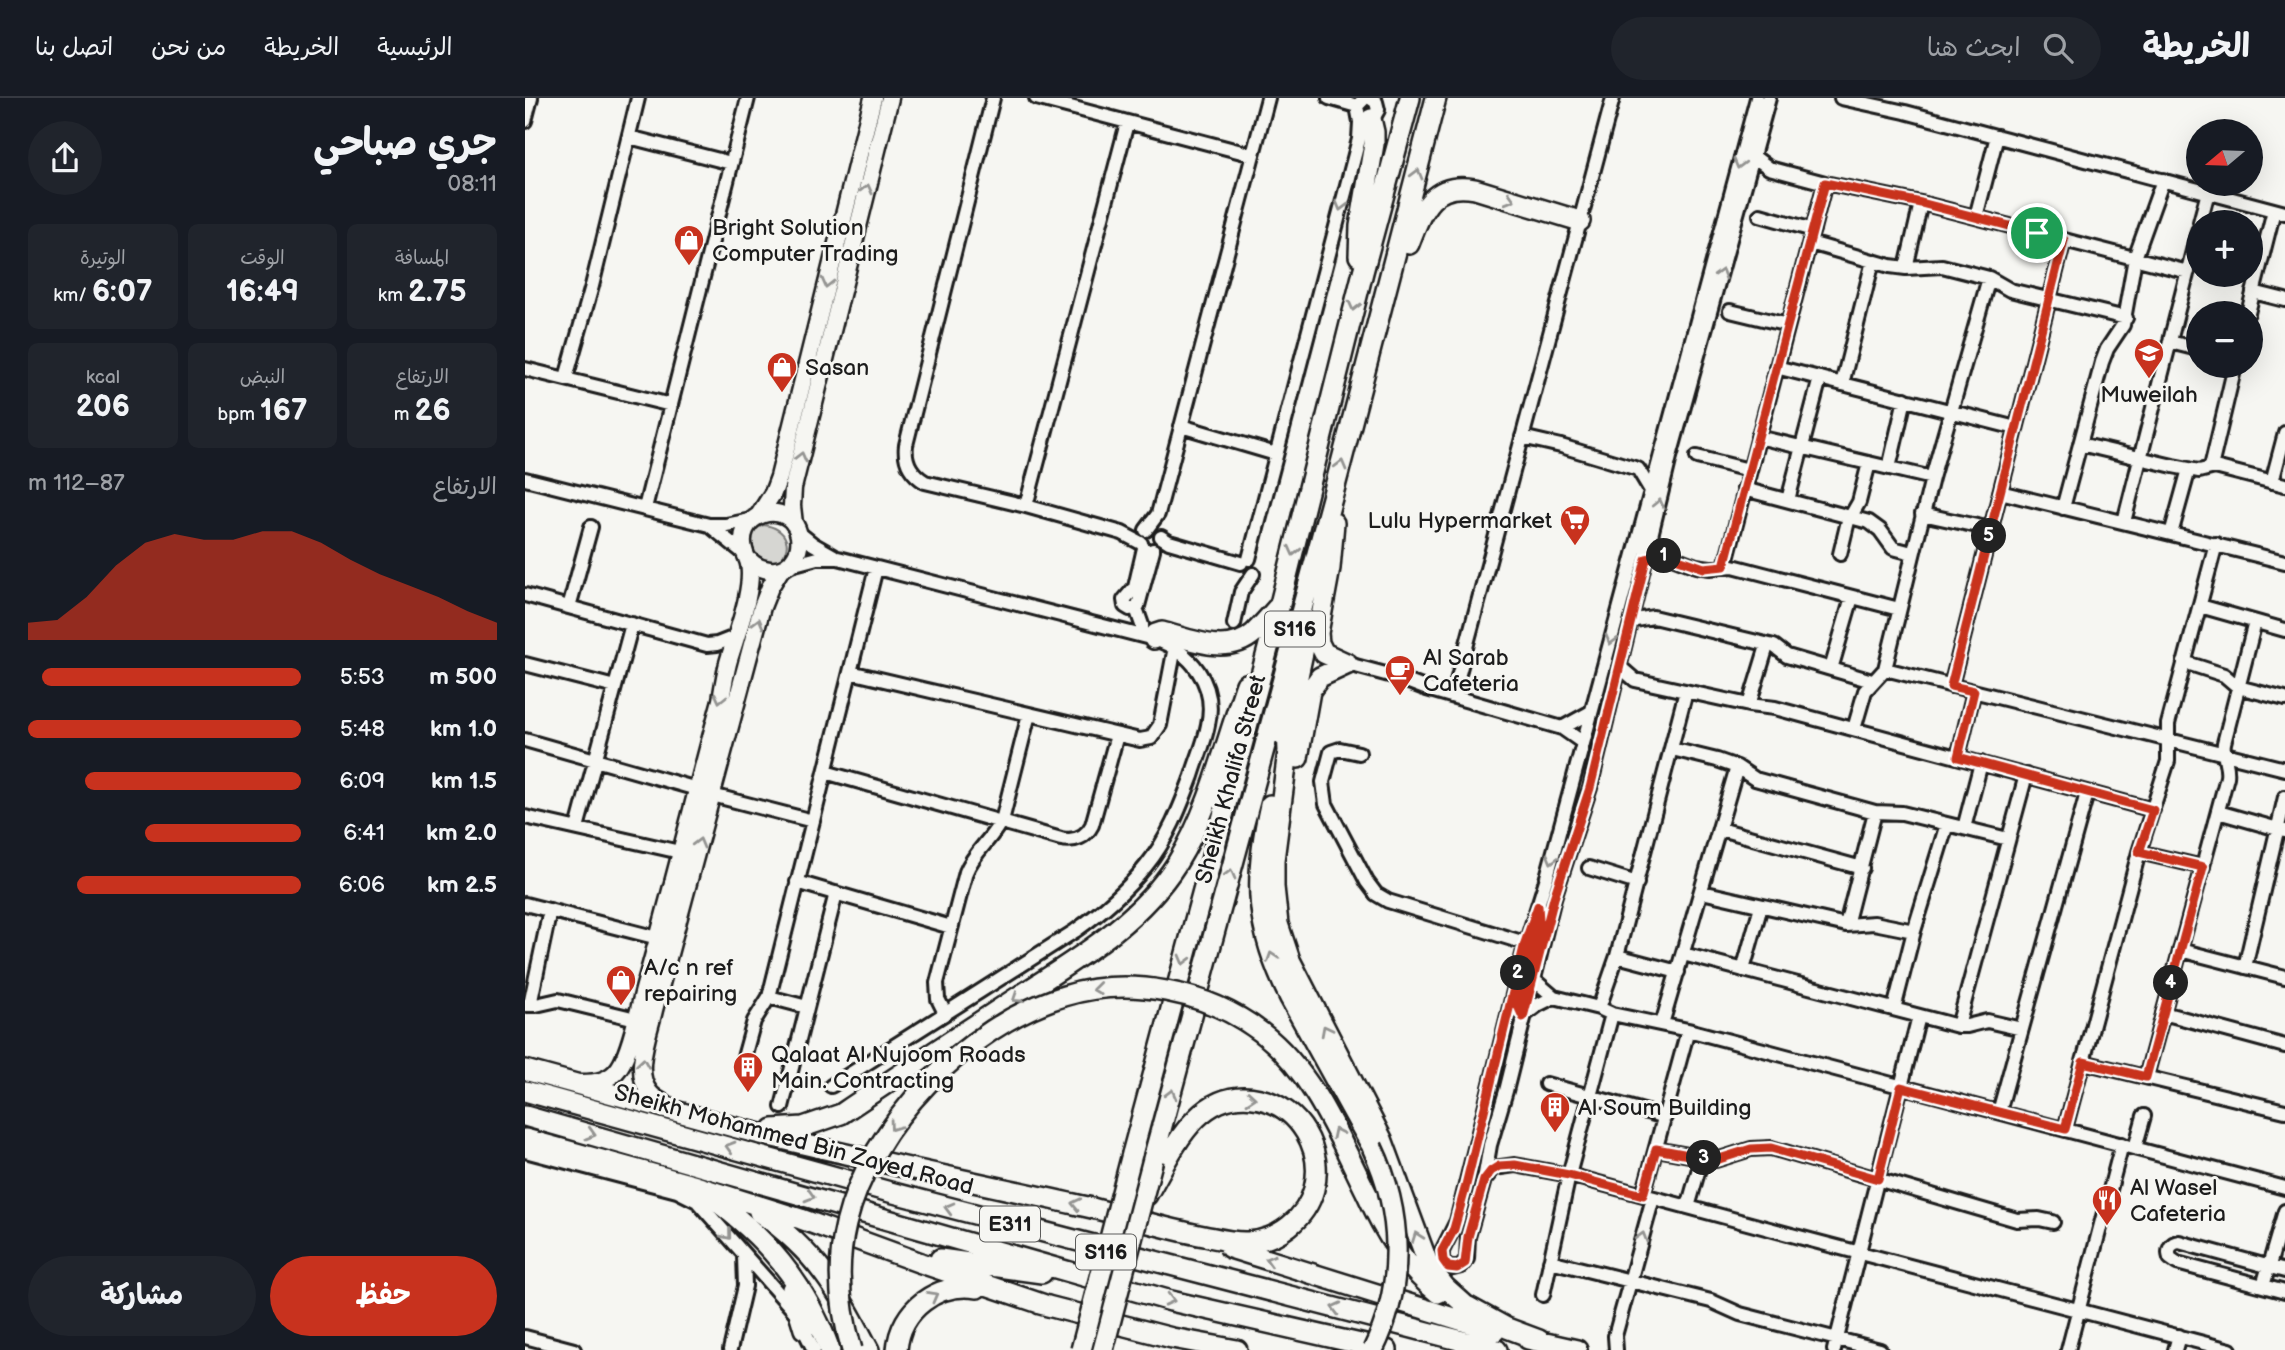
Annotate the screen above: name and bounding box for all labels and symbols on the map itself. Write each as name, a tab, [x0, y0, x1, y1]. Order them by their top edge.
north arrow	[2186, 119, 2263, 196]
one-way arrow	[1732, 158, 1747, 170]
one-way arrow	[1408, 168, 1423, 180]
one-way arrow	[859, 183, 873, 195]
one-way arrow	[1504, 191, 1516, 206]
one-way arrow	[1335, 200, 1349, 212]
pin	[2007, 203, 2067, 263]
place label: Bright Solution Computer Trading	[712, 214, 899, 268]
shop icon: Bright Solution Computer Trading	[672, 223, 706, 267]
one-way arrow	[1713, 268, 1727, 280]
one-way arrow	[821, 277, 835, 289]
one-way arrow	[1348, 300, 1362, 312]
school or university icon: Muweilah	[2132, 336, 2166, 380]
shop icon: Sasan	[765, 350, 799, 394]
place label: Sasan	[805, 354, 869, 382]
place label: Muweilah	[2100, 381, 2198, 409]
one-way arrow	[793, 451, 807, 463]
one-way arrow	[1333, 459, 1347, 471]
one-way arrow	[1651, 498, 1666, 510]
supermarket icon: Lulu Hypermarket	[1558, 503, 1592, 547]
place label: Lulu Hypermarket	[1367, 507, 1552, 535]
pin: 5	[1971, 518, 2007, 554]
pin: 1	[1647, 538, 1681, 574]
one-way arrow	[1288, 544, 1302, 556]
road number: S116	[1265, 612, 1325, 646]
one-way arrow	[749, 617, 764, 629]
one-way arrow	[1605, 633, 1619, 645]
place label: Al Sarab Cafeteria	[1423, 644, 1519, 698]
cafe icon: Al Sarab Cafeteria	[1383, 653, 1417, 697]
street label: Sheikh Khalifa Street	[1190, 672, 1272, 887]
one-way arrow	[714, 692, 729, 704]
one-way arrow	[691, 837, 706, 849]
one-way arrow	[1545, 853, 1560, 865]
one-way arrow	[1222, 868, 1236, 880]
one-way arrow	[1266, 952, 1280, 964]
one-way arrow	[1178, 953, 1192, 965]
place label: A/c n ref repairing	[644, 954, 737, 1008]
pin: 2	[1501, 956, 1535, 990]
shop icon: A/c n ref repairing	[604, 963, 638, 1007]
pin: 4	[2153, 966, 2189, 1001]
one-way arrow	[1091, 982, 1103, 997]
one-way arrow	[1012, 990, 1025, 1002]
one-way arrow	[1320, 1025, 1334, 1037]
place label: Qalaat Al Nujoom Roads Main. Contracting	[771, 1041, 1026, 1095]
building icon: Qalaat Al Nujoom Roads Main. Contracting	[731, 1050, 765, 1094]
one-way arrow	[636, 1057, 651, 1069]
street label: Sheikh Mohammed Bin Zayed Road	[611, 1078, 976, 1201]
one-way arrow	[1163, 1088, 1177, 1100]
one-way arrow	[1246, 1090, 1257, 1105]
building icon: Al Soum Building	[1538, 1090, 1572, 1134]
place label: Al Soum Building	[1578, 1094, 1751, 1122]
one-way arrow	[889, 1118, 902, 1131]
one-way arrow	[585, 1126, 597, 1141]
one-way arrow	[1331, 1128, 1345, 1140]
pin: 3	[1687, 1140, 1721, 1176]
one-way arrow	[725, 1141, 737, 1155]
place label: Al Wasel Cafeteria	[2130, 1174, 2226, 1228]
restaurant icon: Al Wasel Cafeteria	[2090, 1183, 2124, 1227]
one-way arrow	[803, 1188, 815, 1203]
one-way arrow	[1070, 1198, 1082, 1212]
one-way arrow	[944, 1202, 956, 1216]
road number: E311	[980, 1206, 1040, 1242]
one-way arrow	[718, 1228, 731, 1240]
one-way arrow	[1634, 1231, 1649, 1243]
one-way arrow	[1412, 1232, 1426, 1244]
road number: S116	[1076, 1234, 1136, 1270]
one-way arrow	[1264, 1254, 1276, 1269]
one-way arrow	[926, 1291, 938, 1304]
one-way arrow	[1163, 1292, 1175, 1306]
one-way arrow	[1330, 1302, 1342, 1316]

